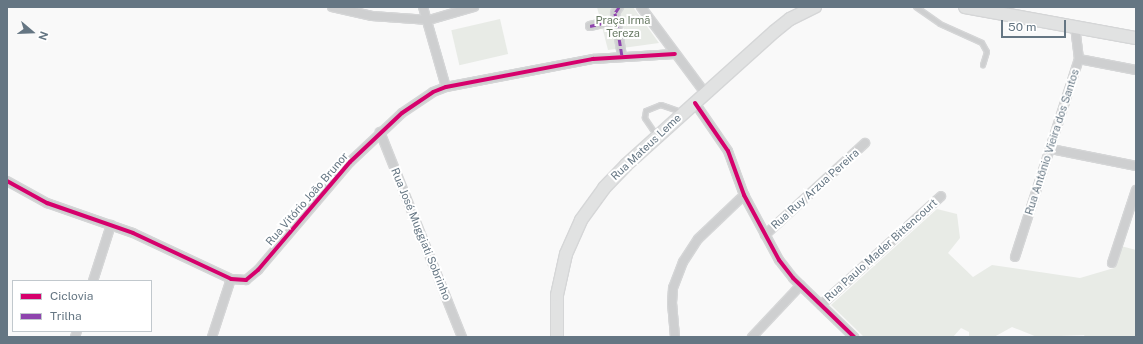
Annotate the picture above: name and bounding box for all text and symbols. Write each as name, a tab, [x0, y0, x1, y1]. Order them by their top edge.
north arrow	[12, 12, 52, 52]
scale bar	[1003, 12, 1068, 38]
park label: Praça Irmã Tereza	[596, 14, 650, 40]
text: 50 m	[1008, 20, 1036, 34]
text: N	[36, 30, 50, 42]
street label: Rua Antônio Vieira dos Santos	[1022, 67, 1082, 217]
street label: Rua Mateus Leme	[608, 111, 684, 183]
street label: Rua Ruy Arzua Pereira	[768, 146, 862, 232]
street label: Rua Vitório João Brunor	[263, 150, 351, 248]
street label: Rua José Muggiati Sobrinho	[388, 166, 454, 302]
street label: Rua Paulo Mader Bittencourt	[822, 196, 940, 304]
legend	[12, 280, 152, 332]
text: Ciclovia	[50, 289, 93, 303]
text: Trilha	[50, 309, 82, 323]

